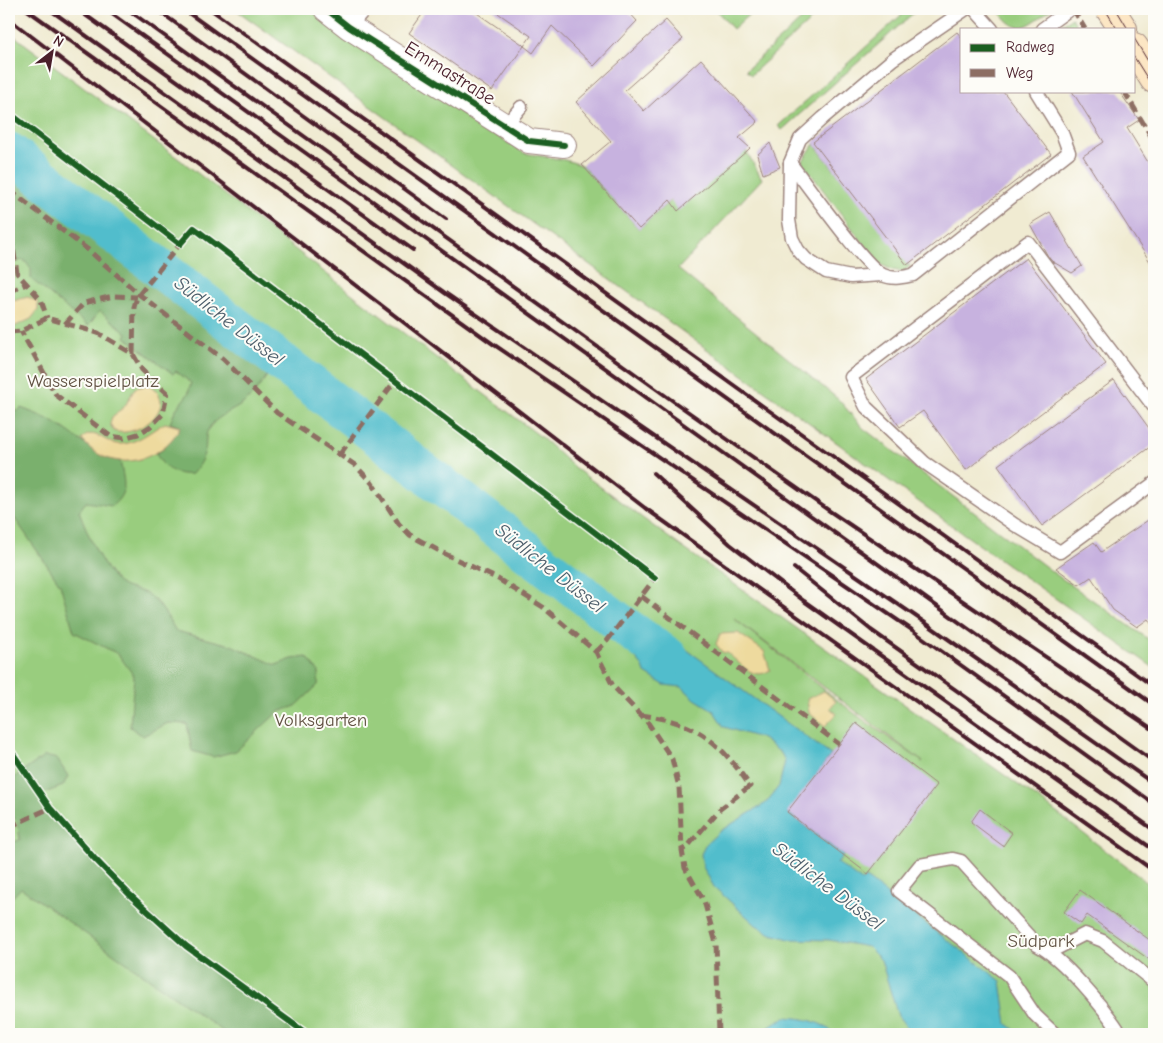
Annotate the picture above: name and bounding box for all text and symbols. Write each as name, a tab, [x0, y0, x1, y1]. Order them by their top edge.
north arrow	[28, 28, 78, 78]
legend	[960, 28, 1136, 92]
text: N	[50, 32, 67, 51]
street label: Emmastraße	[401, 37, 499, 109]
text: Radweg	[1006, 38, 1055, 56]
text: Weg	[1006, 64, 1033, 82]
water label: Südliche Düssel	[170, 271, 289, 371]
park label: Wasserspielplatz	[27, 370, 159, 392]
water label: Südliche Düssel	[491, 518, 610, 618]
park label: Volksgarten	[275, 709, 367, 731]
water label: Südliche Düssel	[768, 837, 888, 935]
park label: Südpark	[1008, 930, 1075, 952]

